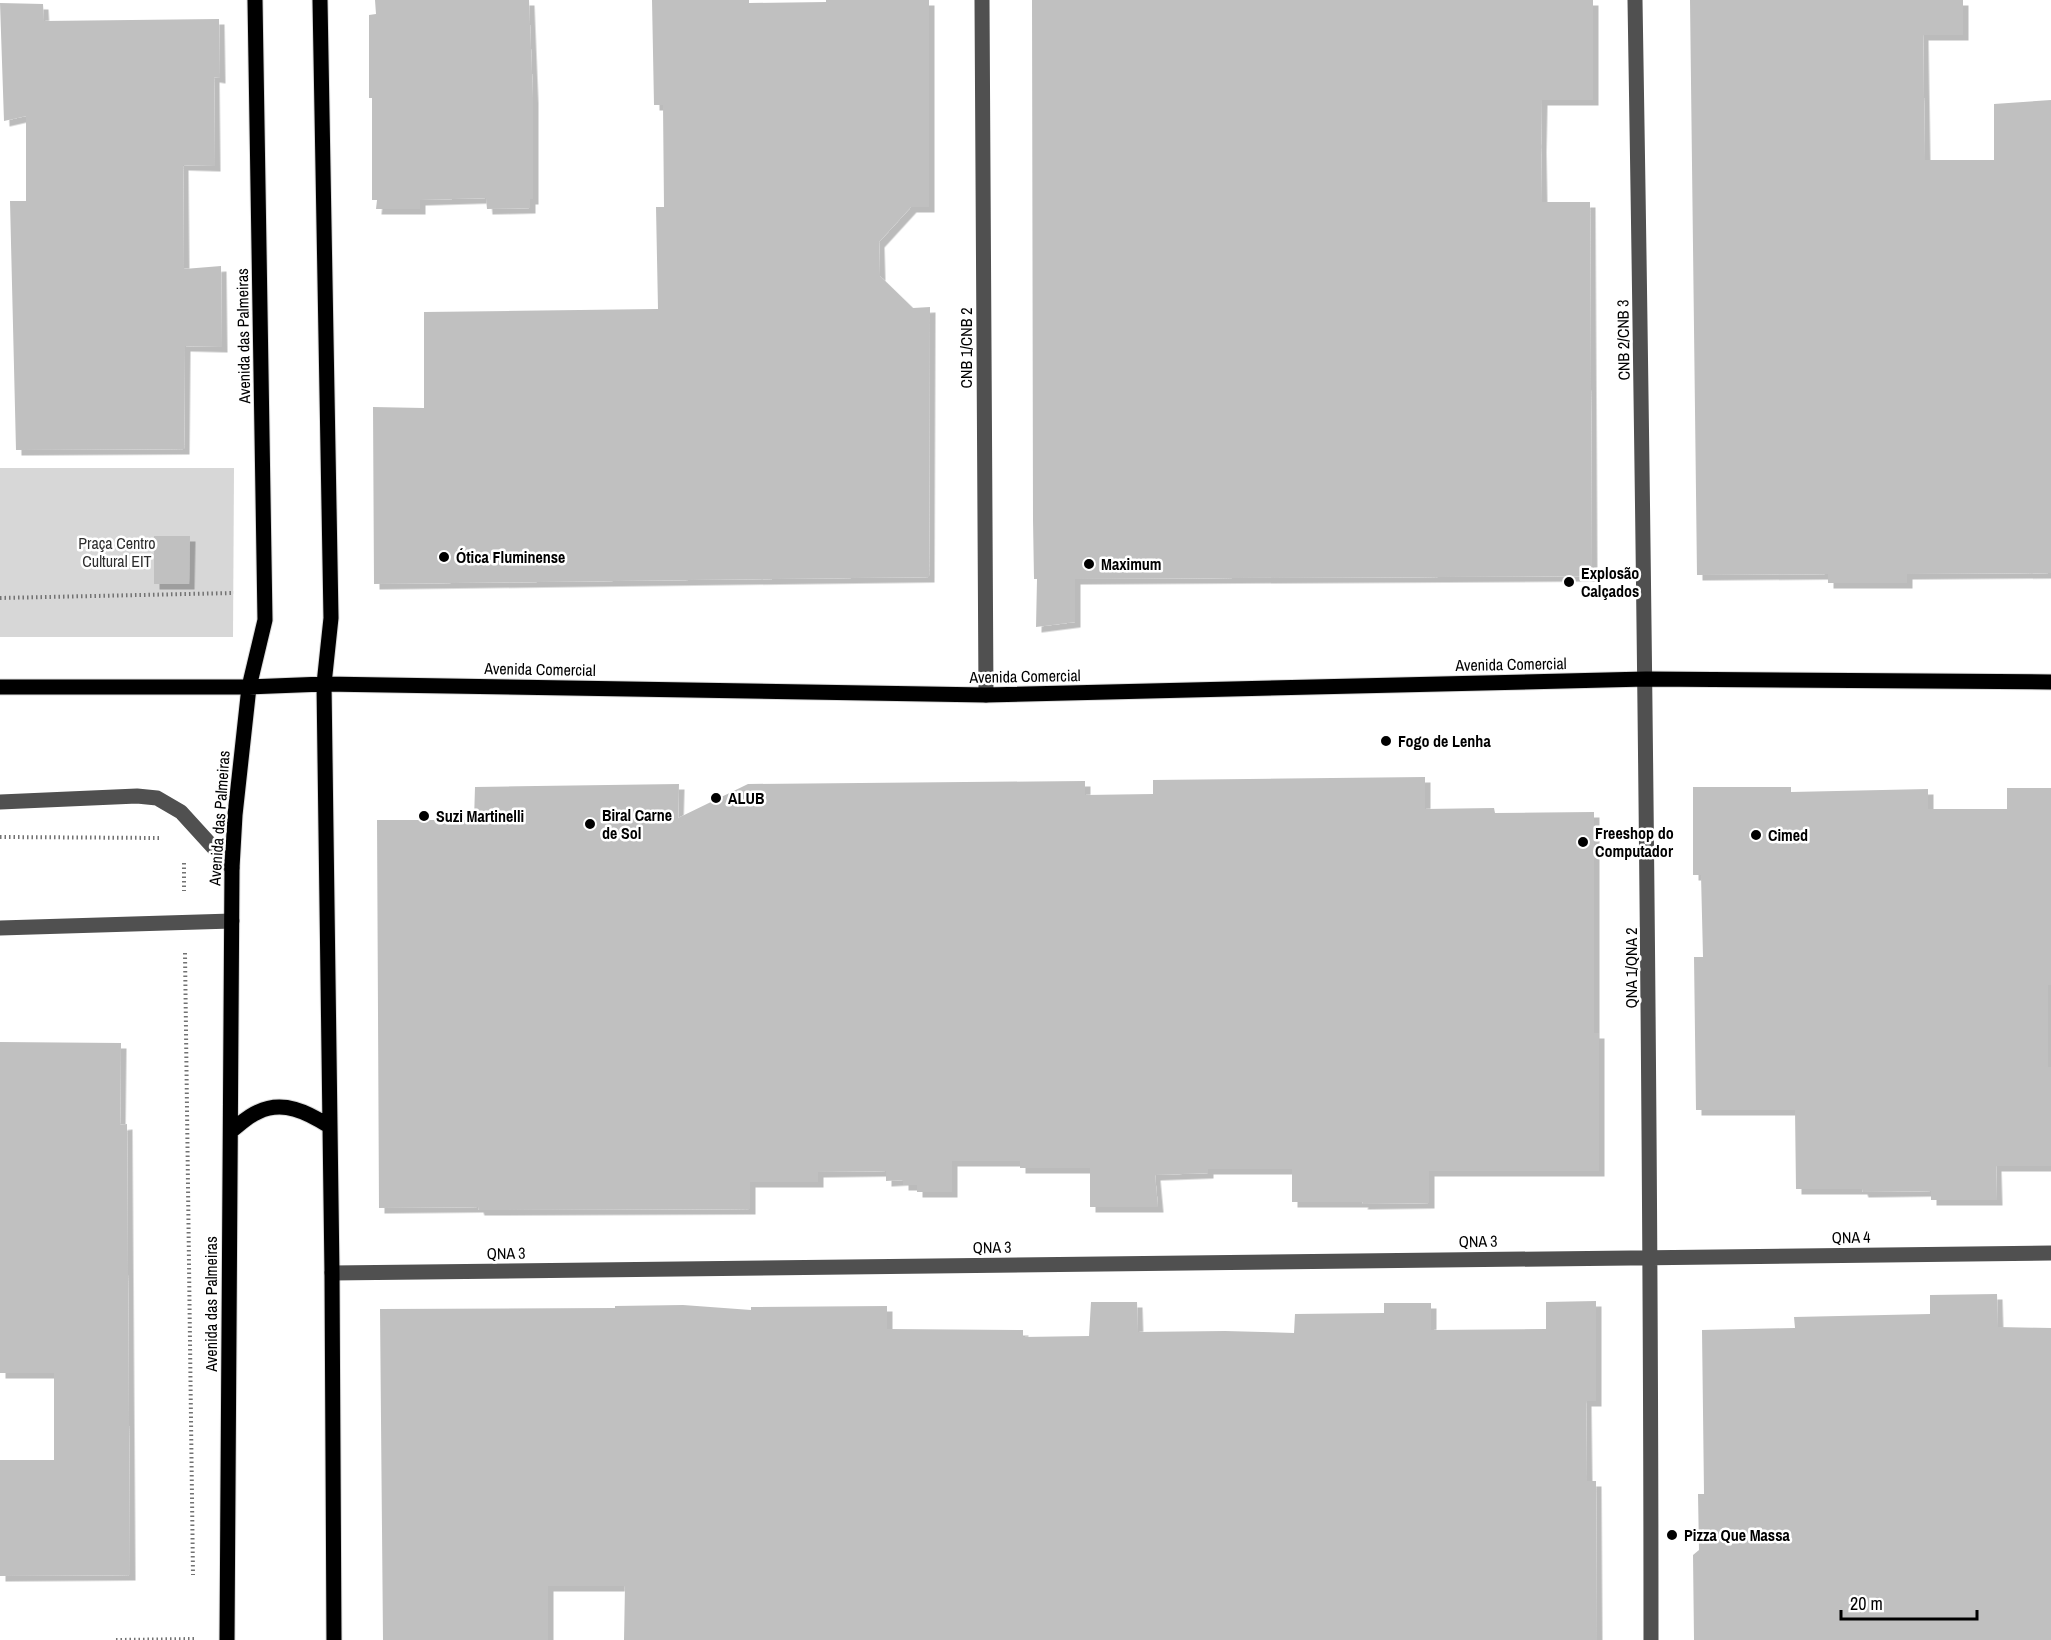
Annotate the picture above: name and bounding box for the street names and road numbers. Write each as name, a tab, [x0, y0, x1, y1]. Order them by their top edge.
street label: Avenida das Palmeiras	[231, 268, 255, 405]
street label: CNB 2/CNB 3	[1611, 299, 1635, 381]
street label: CNB 1/CNB 2	[955, 308, 977, 388]
street label: Avenida Comercial	[1454, 652, 1567, 676]
street label: Avenida Comercial	[483, 657, 596, 681]
street label: Avenida Comercial	[968, 664, 1081, 688]
street label: Avenida das Palmeiras	[203, 750, 235, 887]
street label: QNA 1/QNA 2	[1620, 928, 1642, 1008]
street label: QNA 4	[1831, 1226, 1871, 1248]
street label: QNA 3	[1458, 1230, 1498, 1252]
street label: Avenida das Palmeiras	[200, 1236, 222, 1373]
street label: QNA 3	[972, 1236, 1012, 1258]
street label: QNA 3	[486, 1242, 526, 1264]

